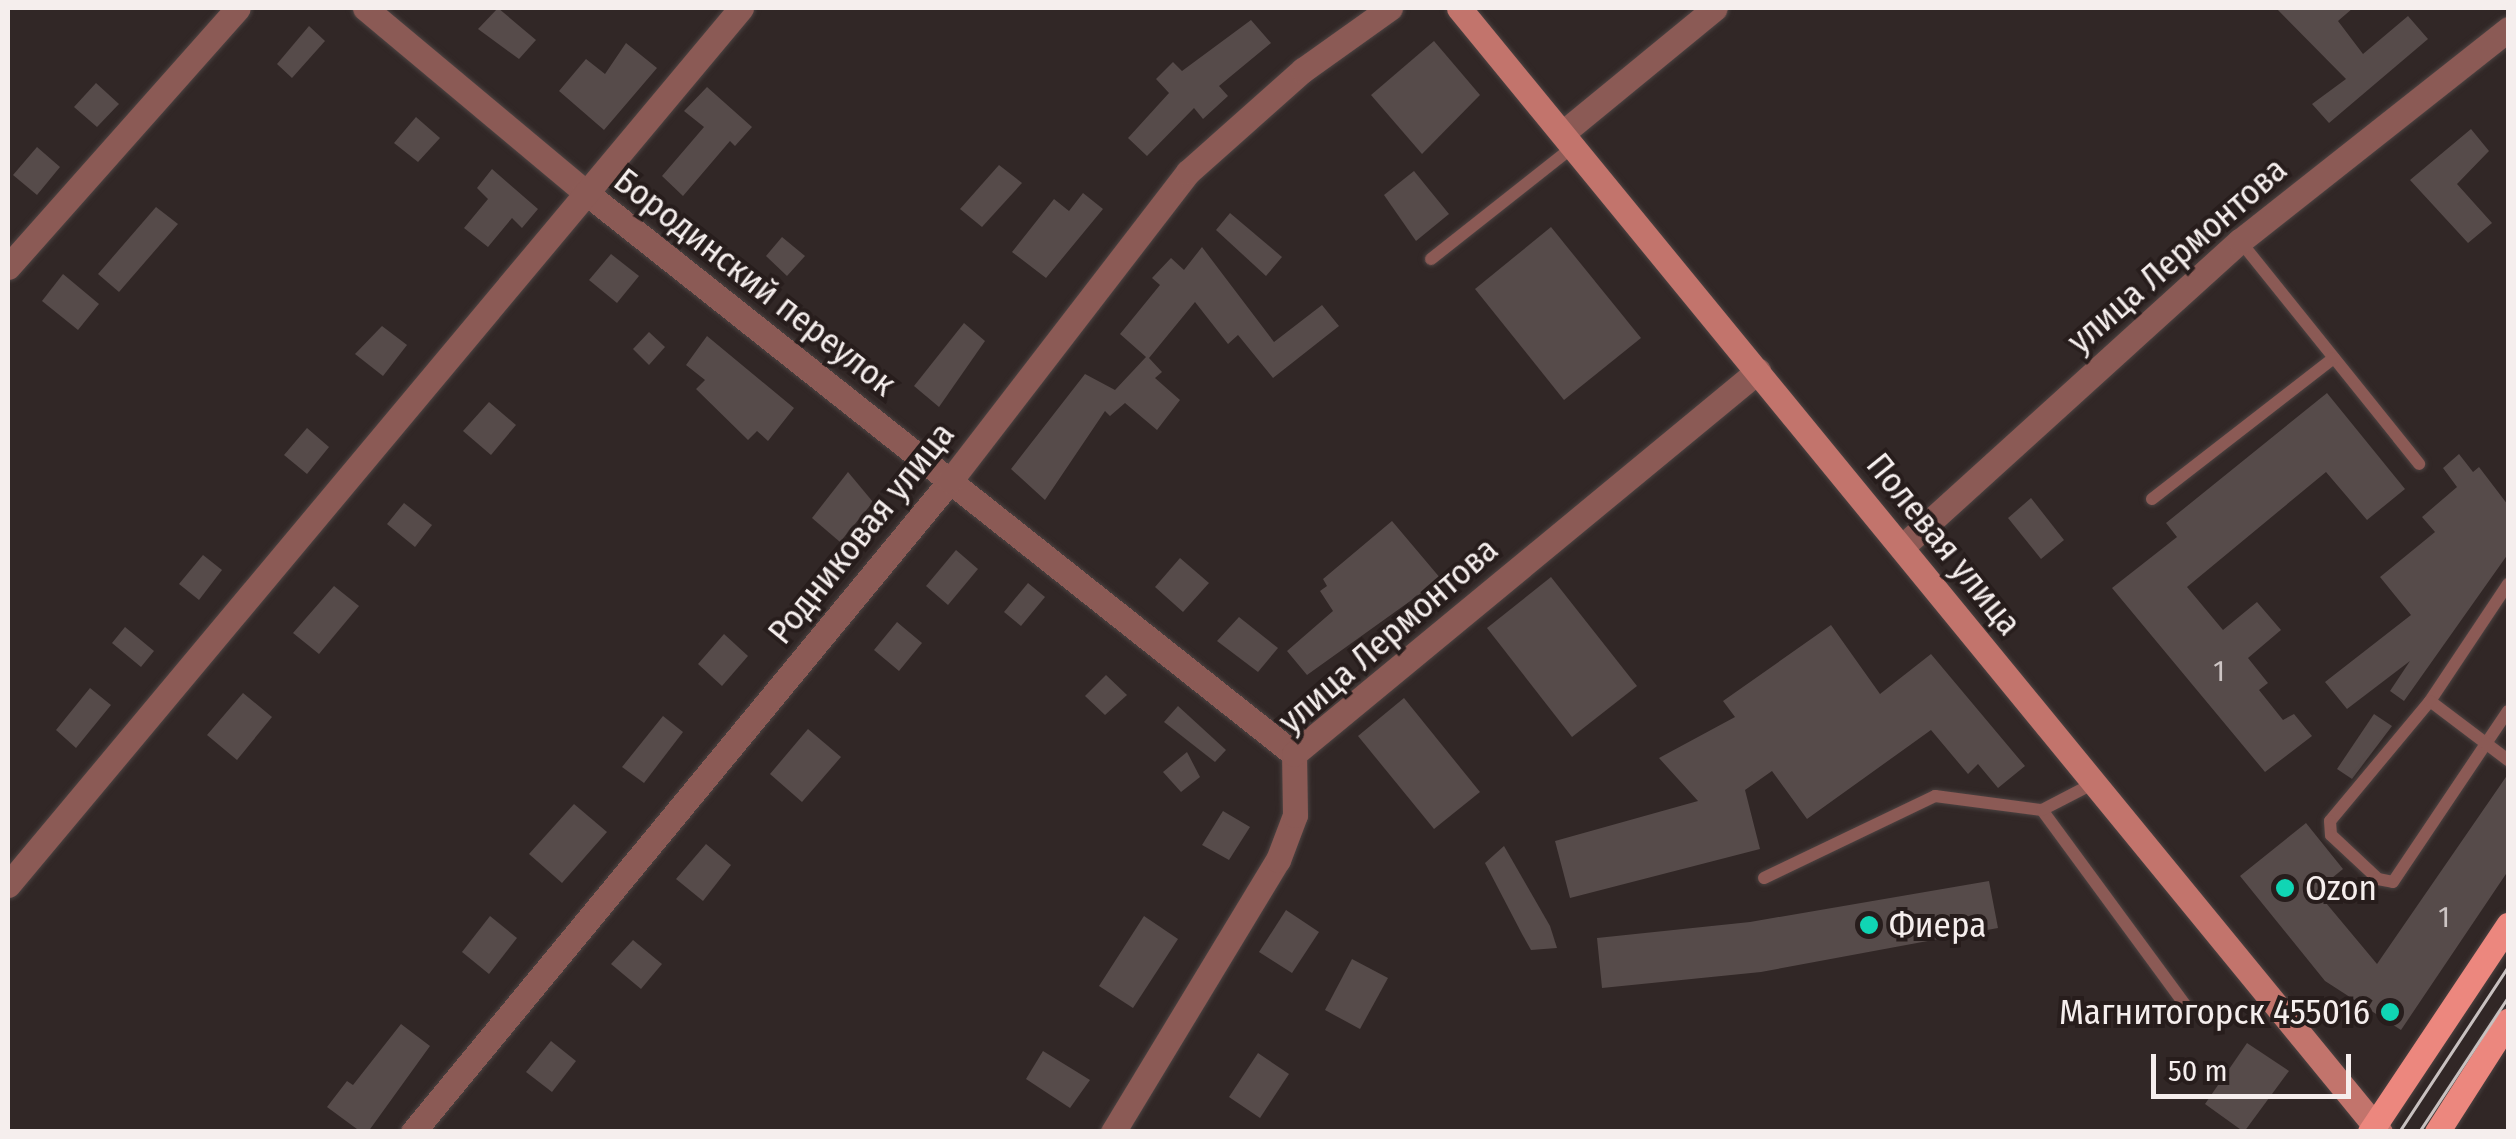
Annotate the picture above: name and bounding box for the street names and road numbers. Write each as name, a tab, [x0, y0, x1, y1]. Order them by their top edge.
street label: улица Лермонтова	[2059, 148, 2295, 362]
street label: Бородинский переулок	[606, 159, 904, 405]
street label: Родниковая улица	[759, 414, 963, 652]
street label: Полевая улица	[1858, 444, 2030, 644]
street label: улица Лермонтова	[1270, 528, 1506, 742]

